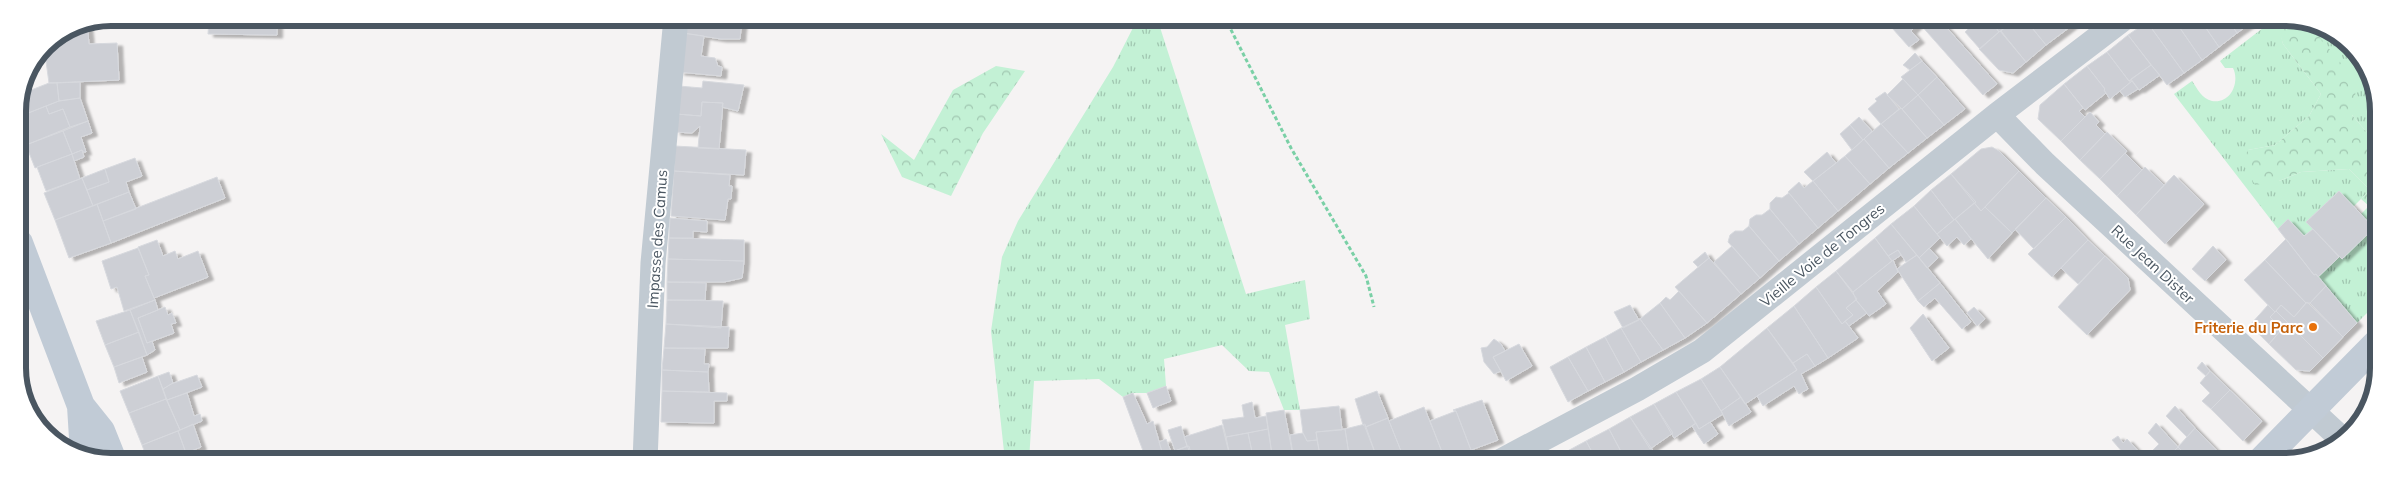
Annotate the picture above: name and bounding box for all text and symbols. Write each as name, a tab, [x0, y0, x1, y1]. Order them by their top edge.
street label: Impasse des Camus	[643, 169, 671, 309]
street label: Vieille Voie de Tongres	[1756, 199, 1888, 311]
street label: Rue Jean Dister	[2107, 221, 2199, 308]
place label: Friterie du Parc	[2194, 318, 2303, 337]
marker: Friterie du Parc	[2307, 321, 2319, 333]

